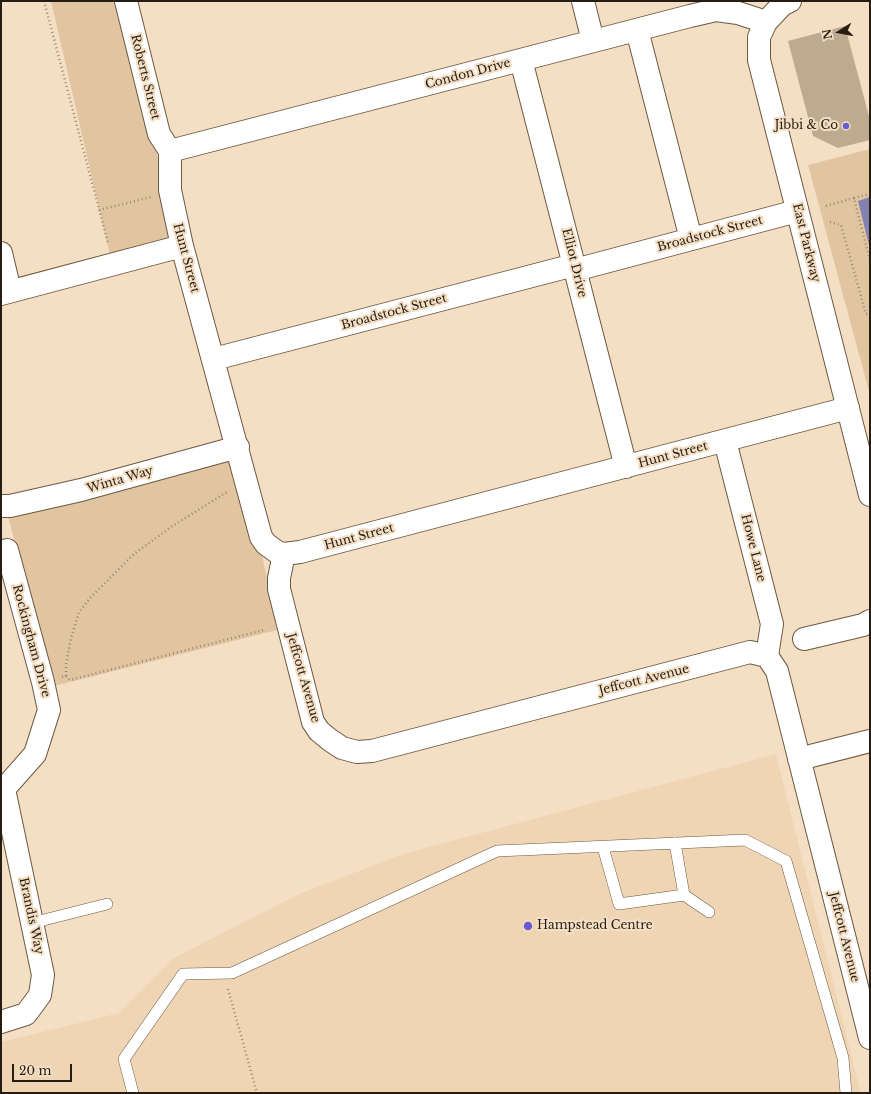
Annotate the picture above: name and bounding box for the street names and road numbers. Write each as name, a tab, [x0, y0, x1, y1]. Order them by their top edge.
street label: Roberts Street	[127, 33, 163, 121]
street label: Condon Drive	[424, 56, 512, 92]
street label: East Parkway	[789, 202, 823, 284]
street label: Broadstock Street	[656, 213, 764, 255]
street label: Hunt Street	[170, 222, 202, 294]
street label: Elliot Drive	[558, 227, 590, 299]
street label: Broadstock Street	[340, 291, 448, 333]
street label: Hunt Street	[637, 439, 709, 471]
street label: Winta Way	[85, 464, 155, 496]
street label: Howe Lane	[738, 513, 768, 583]
street label: Hunt Street	[323, 521, 395, 553]
street label: Rockingham Drive	[9, 583, 53, 699]
street label: Jeffcott Avenue	[283, 632, 323, 724]
street label: Jeffcott Avenue	[597, 662, 691, 698]
street label: Brandis Way	[16, 876, 46, 956]
street label: Jeffcott Avenue	[826, 890, 862, 984]

